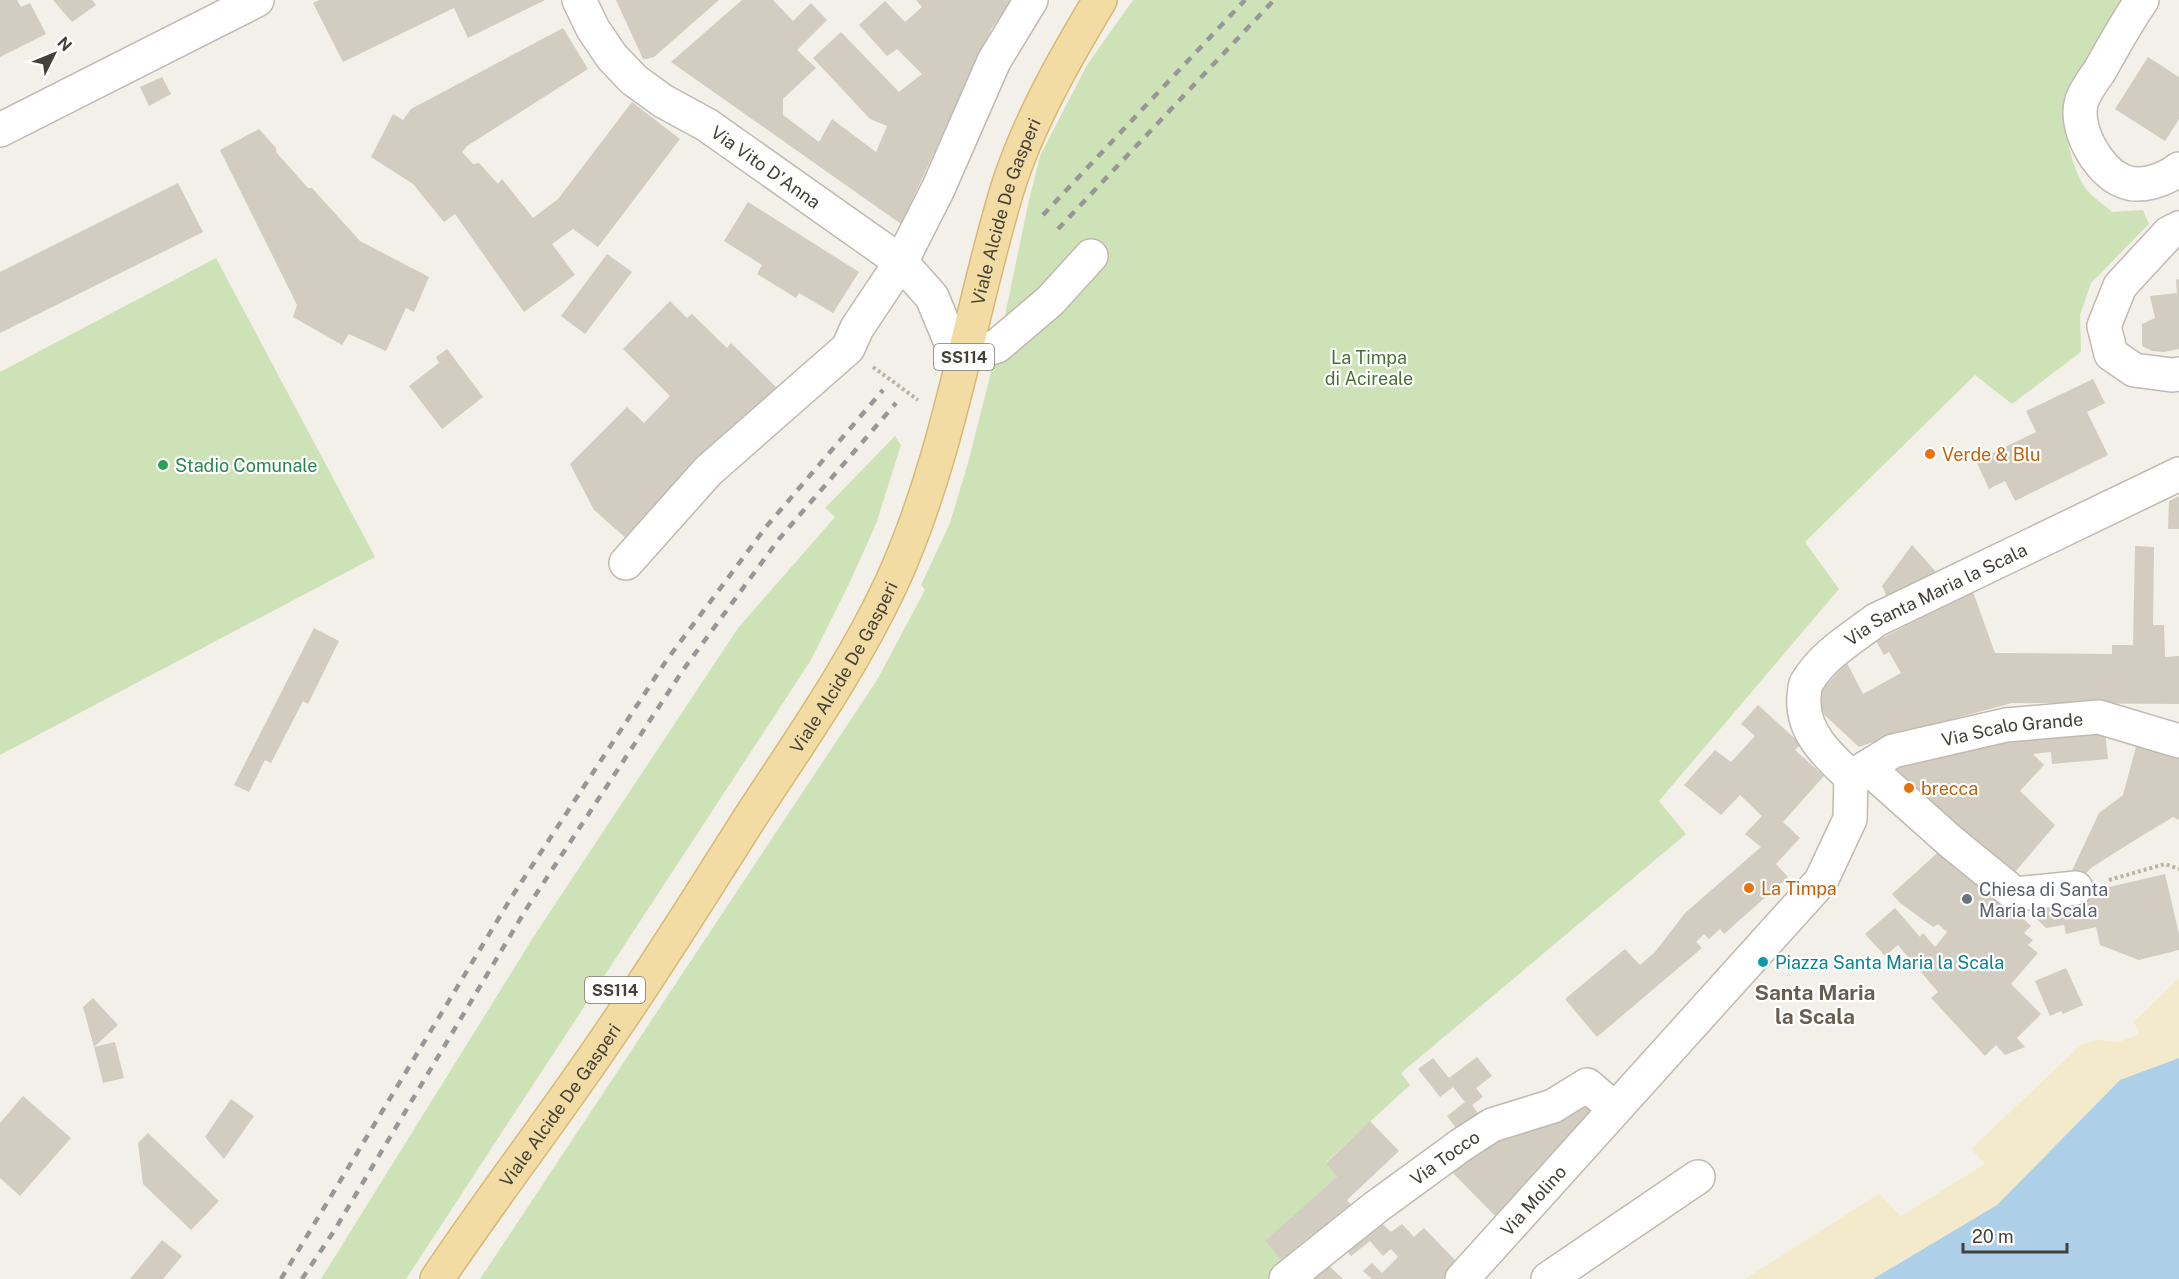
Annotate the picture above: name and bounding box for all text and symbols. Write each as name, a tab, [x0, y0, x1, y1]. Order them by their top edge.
north arrow	[24, 24, 84, 84]
text: N	[53, 33, 76, 55]
street label: Viale Alcide De Gasperi	[966, 115, 1044, 307]
street label: Via Vito D'Anna	[707, 121, 825, 212]
road number: SS114	[934, 344, 994, 370]
park label: La Timpa di Acireale	[1325, 347, 1413, 389]
place label: Verde & Blu	[1942, 444, 2040, 465]
marker: Verde & Blu	[1923, 447, 1937, 461]
place label: Stadio Comunale	[175, 455, 318, 476]
marker: Stadio Comunale	[156, 458, 170, 472]
street label: Via Santa Maria la Scala	[1840, 538, 2030, 650]
street label: Viale Alcide De Gasperi	[785, 578, 901, 757]
street label: Via Scalo Grande	[1939, 708, 2084, 750]
place label: brecca	[1921, 778, 1978, 799]
marker: brecca	[1902, 781, 1916, 795]
place label: La Timpa	[1761, 878, 1837, 899]
place label: Chiesa di Santa Maria la Scala	[1979, 879, 2108, 921]
marker: La Timpa	[1742, 881, 1756, 895]
marker: Chiesa di Santa Maria la Scala	[1960, 892, 1974, 906]
place label: Piazza Santa Maria la Scala	[1775, 952, 2004, 973]
marker: Piazza Santa Maria la Scala	[1756, 955, 1770, 969]
road number: SS114	[585, 977, 645, 1003]
district label: Santa Maria la Scala	[1755, 980, 1876, 1029]
street label: Viale Alcide De Gasperi	[495, 1019, 624, 1190]
street label: Via Tocco	[1406, 1126, 1483, 1189]
street label: Via Molino	[1496, 1161, 1570, 1240]
scale bar	[1963, 1216, 2066, 1254]
text: 20 m	[1972, 1226, 2014, 1247]

